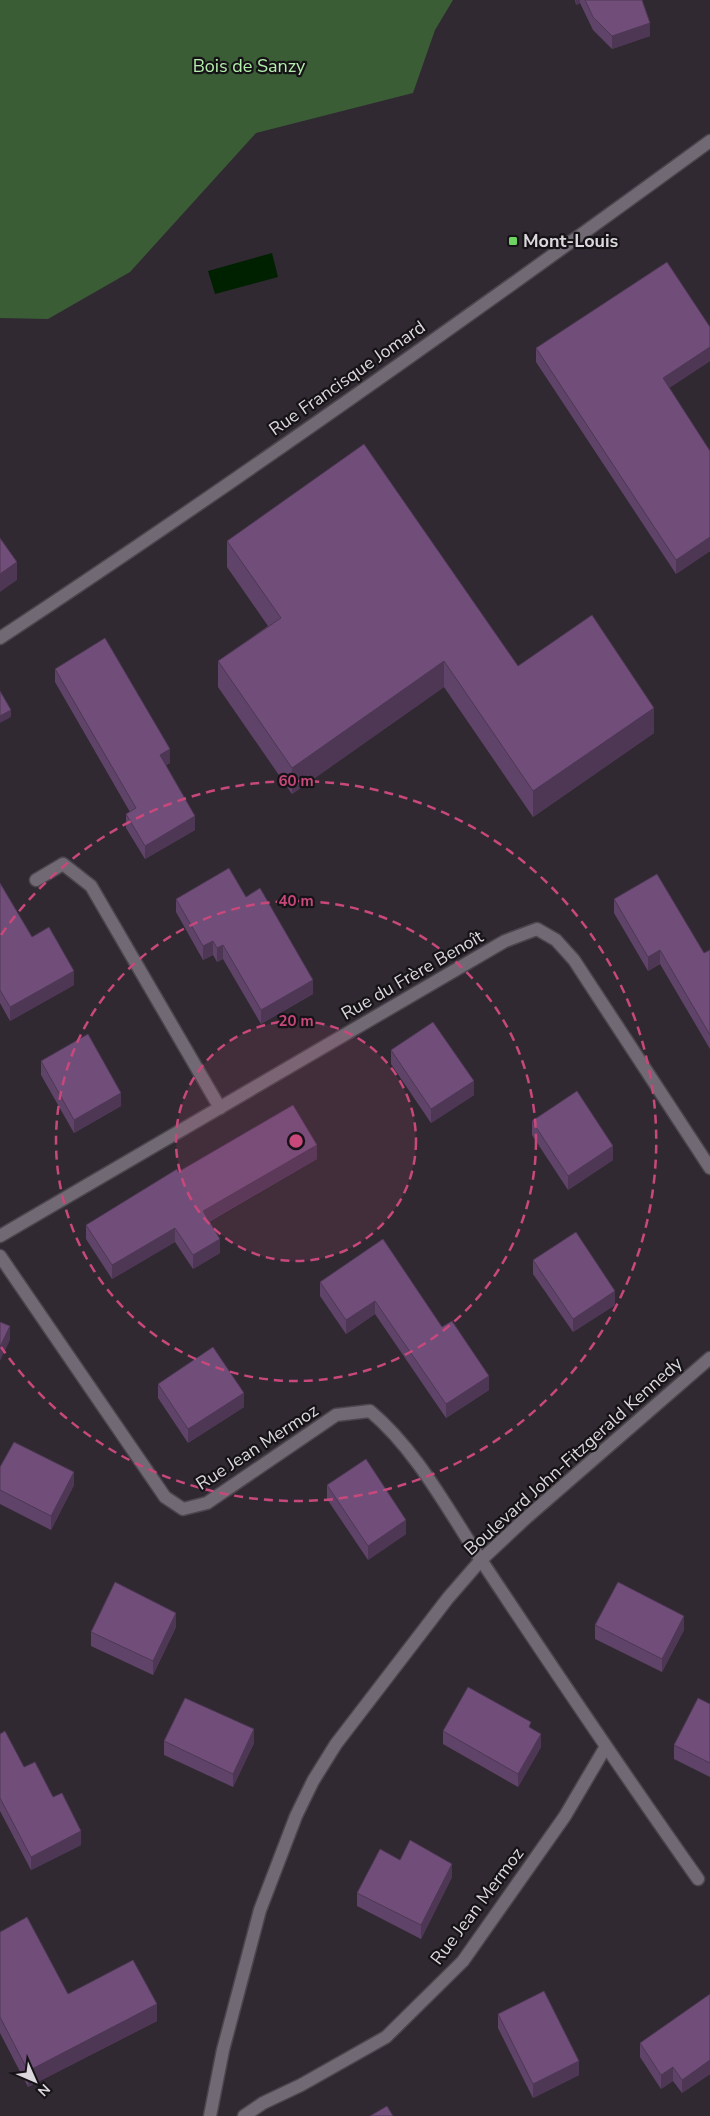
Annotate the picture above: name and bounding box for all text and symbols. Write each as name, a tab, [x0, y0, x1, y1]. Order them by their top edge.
park label: Bois de Sanzy	[193, 54, 306, 78]
place label: Mont-Louis	[523, 229, 619, 253]
marker: Mont-Louis	[507, 235, 519, 247]
street label: Rue Francisque Jomard	[264, 315, 430, 441]
text: 60 m	[278, 771, 314, 791]
text: 40 m	[278, 891, 314, 911]
street label: Rue du Frère Benoît	[337, 924, 488, 1025]
text: 20 m	[278, 1011, 314, 1031]
centre of rings	[287, 1132, 305, 1150]
street label: Boulevard John-Fitzgerald Kennedy	[459, 1351, 688, 1561]
street label: Rue Jean Mermoz	[191, 1398, 323, 1496]
street label: Rue Jean Mermoz	[425, 1842, 529, 1970]
north arrow	[10, 2056, 60, 2106]
text: N	[33, 2079, 54, 2100]

